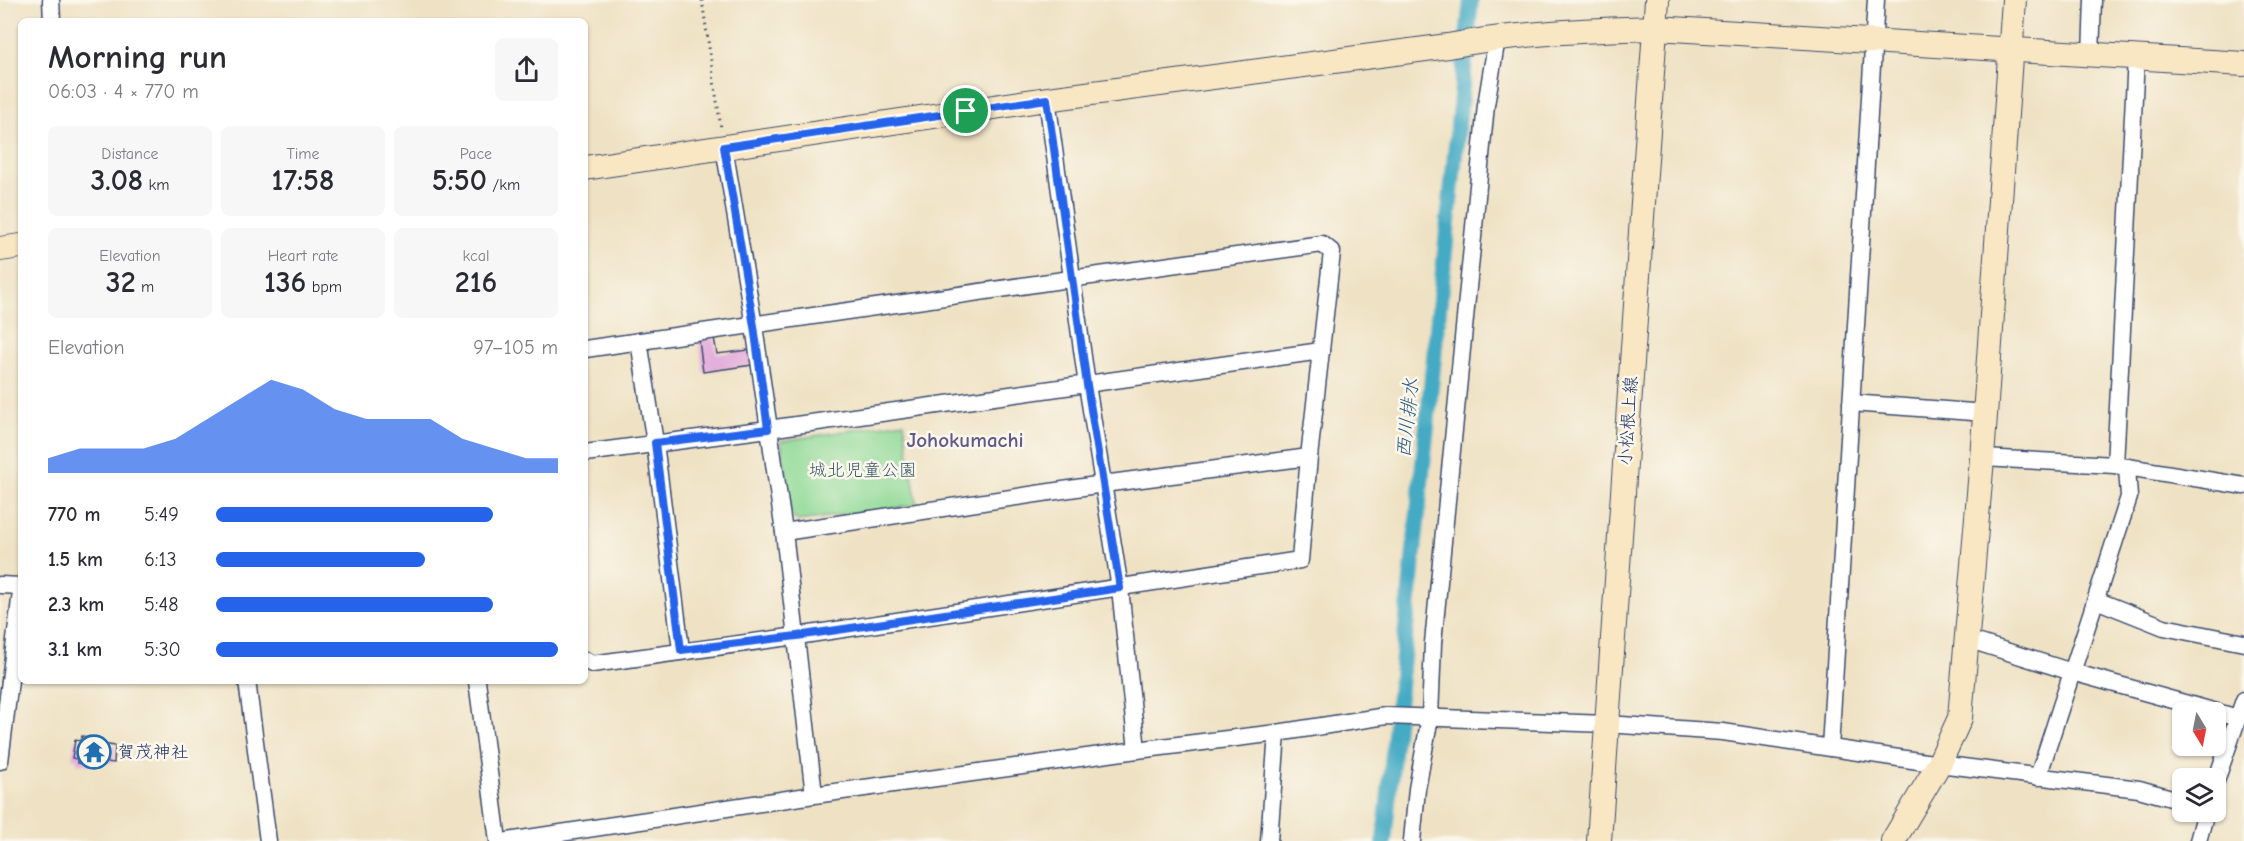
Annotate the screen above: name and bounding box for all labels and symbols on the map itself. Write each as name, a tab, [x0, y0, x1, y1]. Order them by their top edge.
pin	[940, 85, 991, 136]
street label: 小松根上線	[1615, 375, 1642, 467]
water label: 西川排水	[1392, 377, 1423, 459]
district label: Johokumachi	[906, 428, 1024, 452]
park label: 城北児童公園	[809, 460, 917, 481]
north arrow	[2172, 702, 2226, 756]
temple icon: 賀茂神社	[76, 734, 112, 770]
place label: 賀茂神社	[117, 742, 189, 763]

